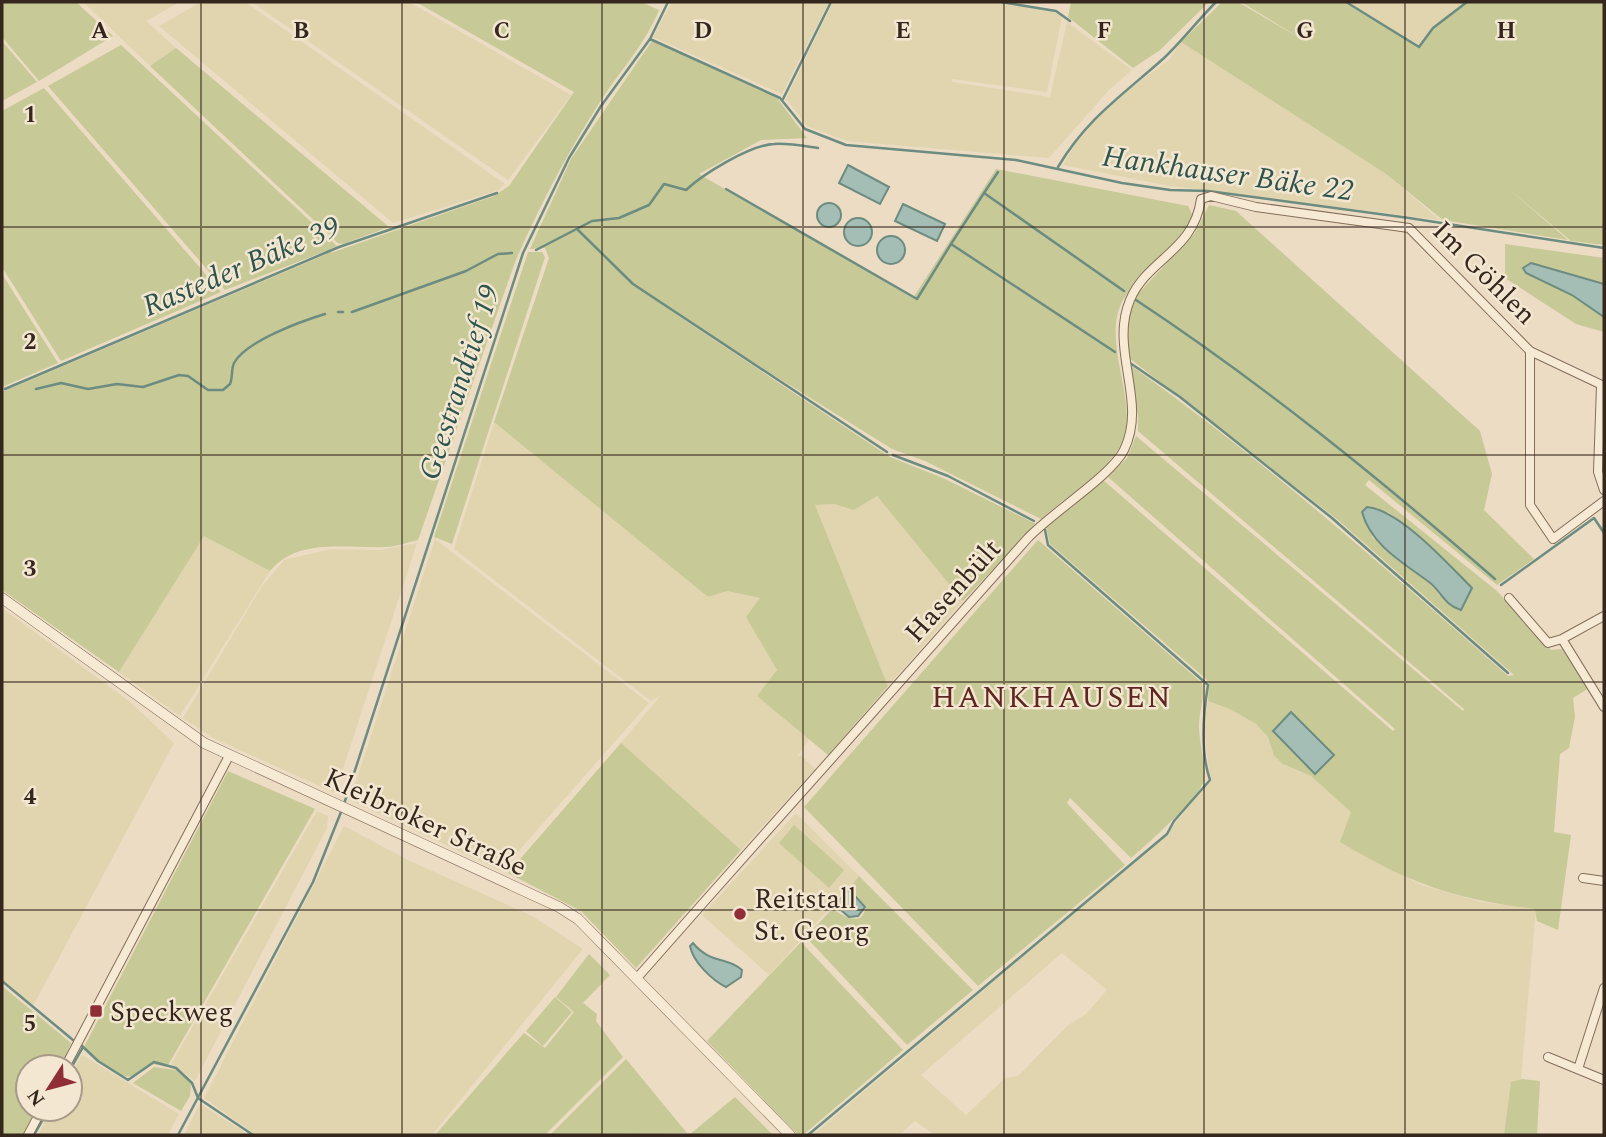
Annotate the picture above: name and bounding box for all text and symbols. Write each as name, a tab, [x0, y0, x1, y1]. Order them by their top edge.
text: A	[91, 14, 109, 49]
text: B	[293, 14, 309, 49]
text: C	[494, 14, 510, 49]
text: D	[694, 14, 712, 49]
text: E	[895, 14, 911, 49]
text: F	[1097, 14, 1111, 49]
text: G	[1296, 14, 1314, 49]
text: H	[1496, 14, 1516, 49]
text: 1	[24, 98, 36, 133]
water label: Hankhauser Bäke 22	[1099, 134, 1356, 214]
water label: Rasteder Bäke 39	[135, 204, 348, 329]
street label: Im Göhlen	[1422, 211, 1546, 335]
water label: Geestrandtief 19	[407, 279, 513, 486]
text: 2	[24, 325, 37, 360]
street label: Hasenbült	[894, 529, 1012, 653]
text: 3	[24, 552, 37, 587]
district label: HANKHAUSEN	[931, 675, 1173, 721]
street label: Kleibroker Straße	[317, 756, 534, 888]
text: 4	[24, 780, 37, 815]
place label: Reitstall St. Georg	[754, 878, 870, 953]
marker: Reitstall St. Georg	[732, 906, 748, 922]
place label: Speckweg	[110, 991, 233, 1034]
marker: Speckweg	[88, 1003, 104, 1019]
text: 5	[24, 1007, 36, 1042]
north arrow	[14, 1053, 84, 1123]
text: N	[20, 1082, 53, 1112]

